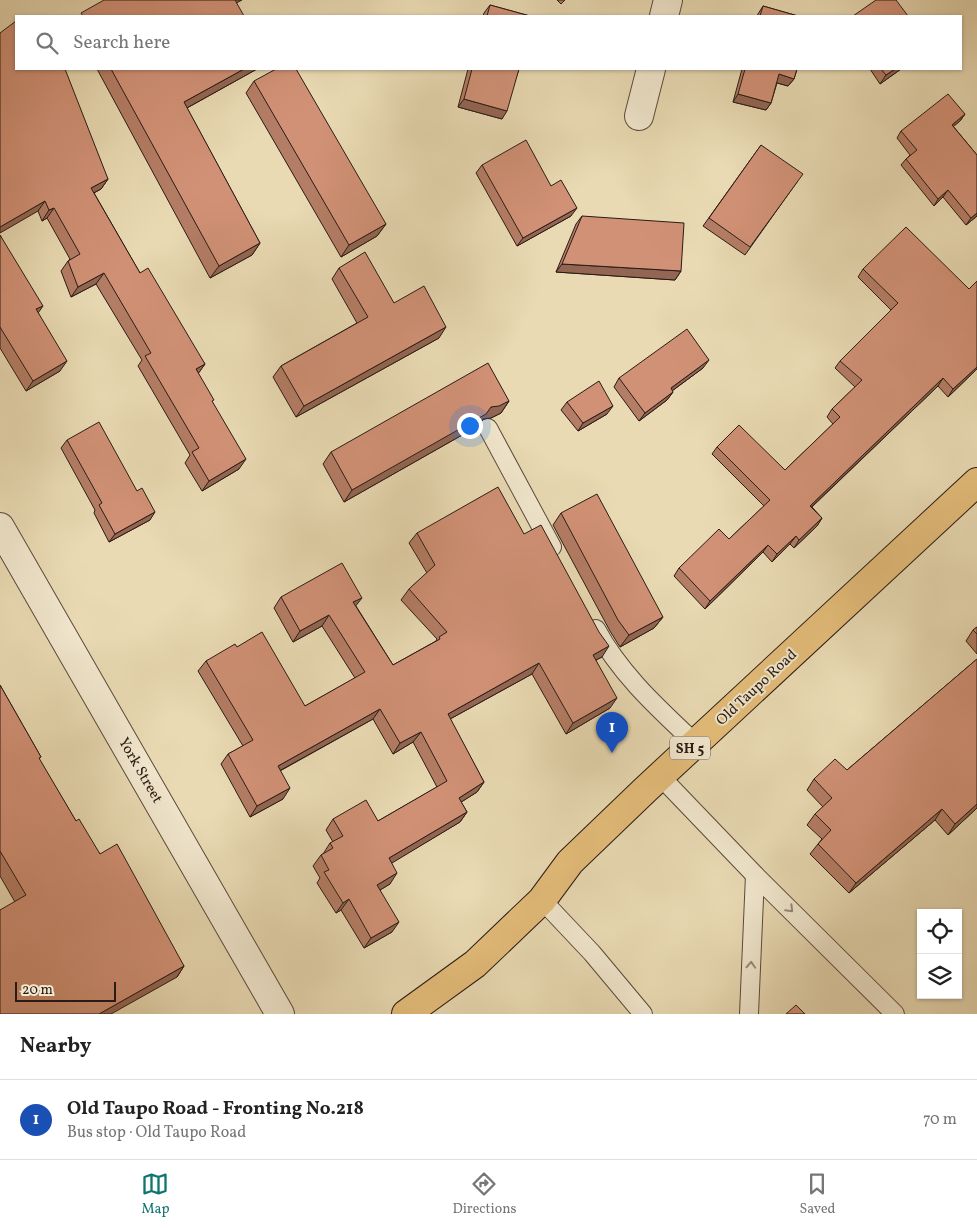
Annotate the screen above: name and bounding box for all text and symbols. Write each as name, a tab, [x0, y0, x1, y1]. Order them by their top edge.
search box	[15, 15, 962, 70]
icon: search	[33, 29, 61, 57]
text: Search here	[73, 30, 170, 56]
your location	[457, 413, 483, 439]
street label: Old Taupo Road	[712, 645, 802, 731]
pin: 1	[596, 712, 628, 753]
street label: York Street	[112, 734, 167, 808]
road number: SH 5	[670, 736, 710, 760]
one-way arrow	[784, 903, 793, 912]
map controls	[917, 909, 962, 999]
button: locate	[917, 909, 962, 954]
button: layers	[917, 954, 962, 999]
one-way arrow	[746, 961, 757, 969]
scale bar	[15, 979, 116, 1002]
text: 20 m	[22, 981, 53, 1000]
text: Nearby	[20, 1032, 91, 1061]
text: Old Taupo Road - Fronting No.218	[67, 1096, 364, 1122]
text: 1	[33, 1109, 39, 1131]
text: 70 m	[923, 1109, 957, 1131]
text: Bus stop · Old Taupo Road	[67, 1122, 246, 1144]
tab: Map	[141, 1170, 169, 1219]
tab: Directions	[452, 1170, 517, 1219]
tab: Saved	[799, 1170, 836, 1219]

